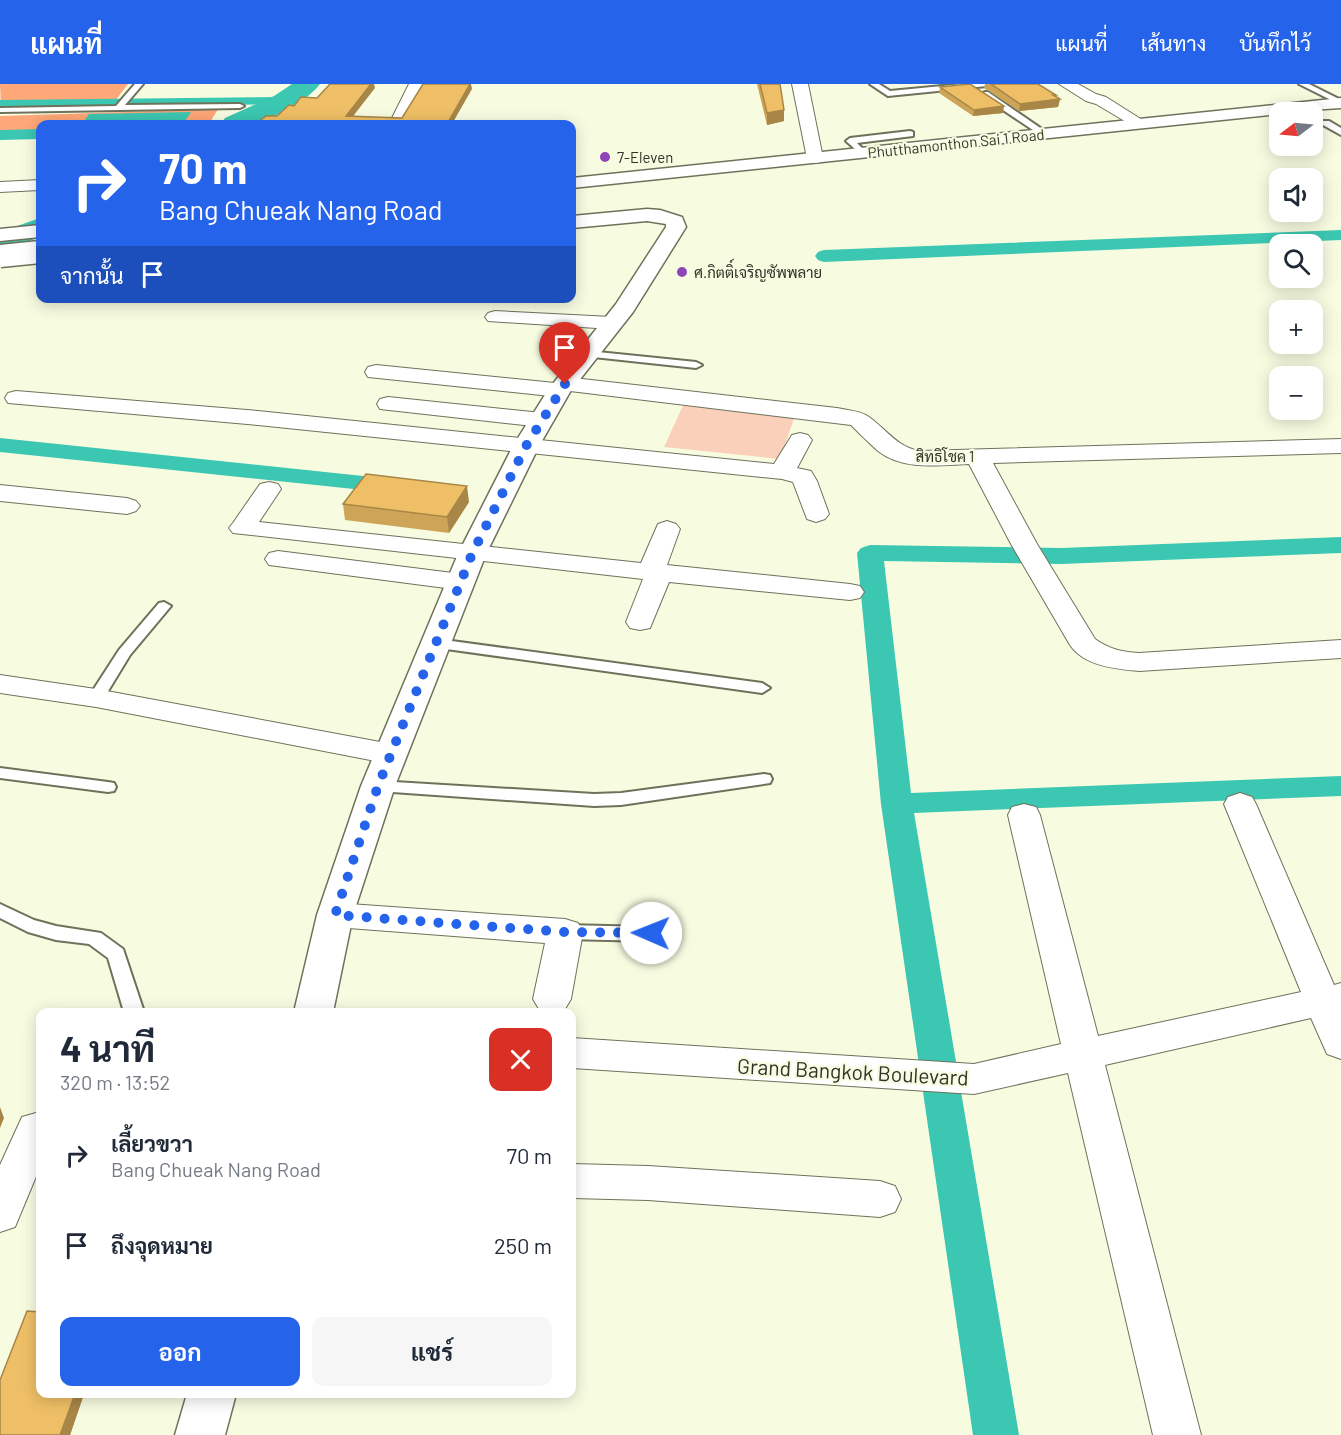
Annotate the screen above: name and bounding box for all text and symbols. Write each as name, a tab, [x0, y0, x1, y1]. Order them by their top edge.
text: แผนที่	[30, 26, 103, 60]
text: แผนที่	[1055, 30, 1108, 55]
text: เส้นทาง	[1141, 30, 1206, 55]
text: บันทึกไว้	[1239, 30, 1311, 55]
north arrow	[1269, 102, 1323, 156]
map controls	[1269, 102, 1323, 420]
street label: Phutthamonthon Sai 1 Road	[867, 125, 1045, 161]
text: 70 m	[159, 142, 247, 192]
icon: right	[60, 144, 138, 222]
place label: 7-Eleven	[617, 148, 673, 166]
marker: 7-Eleven	[598, 150, 612, 164]
button: sound	[1269, 168, 1323, 222]
text: Bang Chueak Nang Road	[159, 193, 443, 225]
button: search	[1269, 234, 1323, 288]
icon: arrive	[136, 258, 169, 291]
place label: ศ.กิตติ์เจริญซัพพลาย	[694, 258, 822, 282]
text: จากนั้น	[60, 262, 124, 288]
marker: ศ.กิตติ์เจริญซัพพลาย	[675, 265, 689, 279]
button: +	[1269, 300, 1323, 354]
pin	[539, 322, 590, 384]
icon: arrive	[548, 331, 581, 364]
button: −	[1269, 366, 1323, 420]
street label: สิทธิโชค 1	[916, 447, 974, 465]
position arrow	[619, 901, 683, 965]
text: 4 นาที	[60, 1026, 155, 1069]
button: close	[489, 1028, 552, 1091]
street label: Grand Bangkok Boulevard	[737, 1052, 969, 1090]
text: 320 m · 13:52	[60, 1070, 170, 1094]
text: เลี้ยวขวา	[111, 1130, 193, 1156]
icon: right	[60, 1139, 93, 1172]
text: 70 m	[507, 1142, 552, 1168]
text: Bang Chueak Nang Road	[111, 1157, 321, 1181]
icon: arrive	[60, 1229, 93, 1262]
text: ถึงจุดหมาย	[111, 1232, 213, 1258]
text: 250 m	[494, 1232, 552, 1258]
button: ออก	[60, 1317, 300, 1386]
button: แชร์	[312, 1317, 552, 1386]

